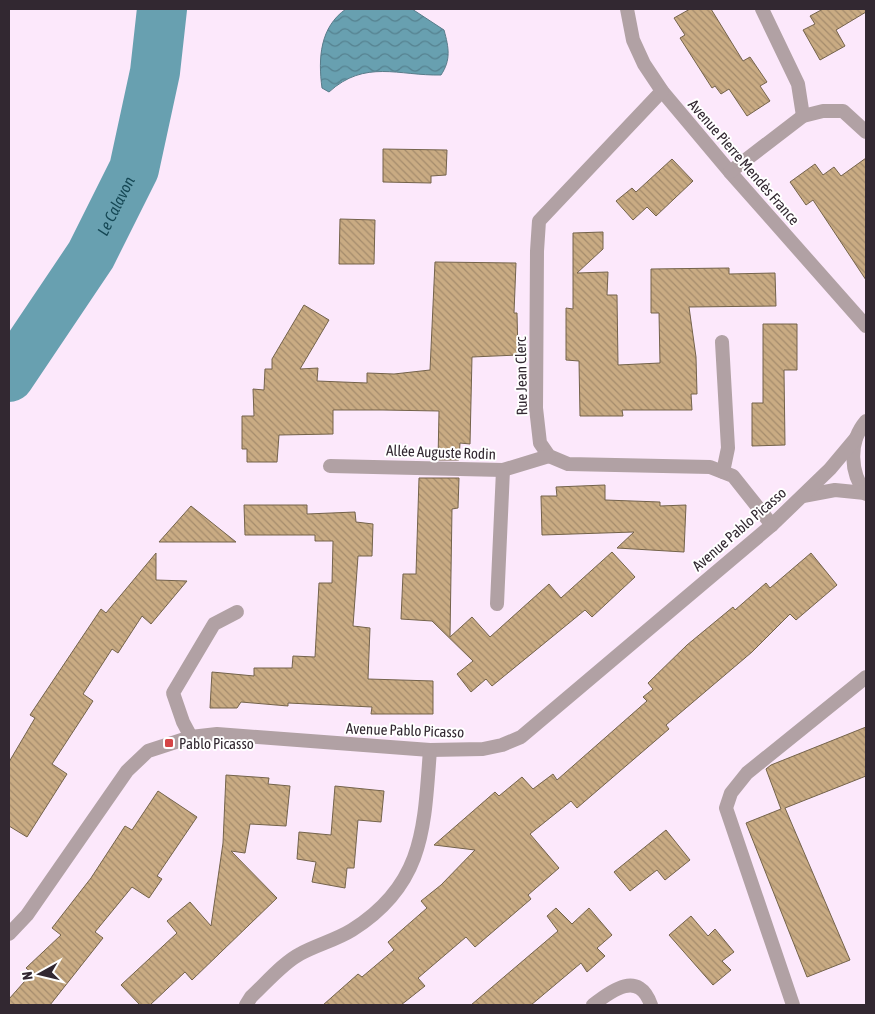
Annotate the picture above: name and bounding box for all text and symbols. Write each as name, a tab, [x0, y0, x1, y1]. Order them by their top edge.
street label: Avenue Pierre Mendès France	[685, 96, 803, 228]
water label: Le Calavon	[93, 173, 138, 238]
street label: Rue Jean Clerc	[512, 336, 530, 416]
street label: Allée Auguste Rodin	[386, 442, 496, 462]
street label: Avenue Pablo Picasso	[689, 484, 789, 574]
street label: Avenue Pablo Picasso	[346, 719, 464, 741]
place label: Pablo Picasso	[179, 735, 254, 752]
marker: Pablo Picasso	[163, 737, 175, 749]
north arrow	[15, 949, 65, 999]
text: N	[19, 971, 36, 981]

